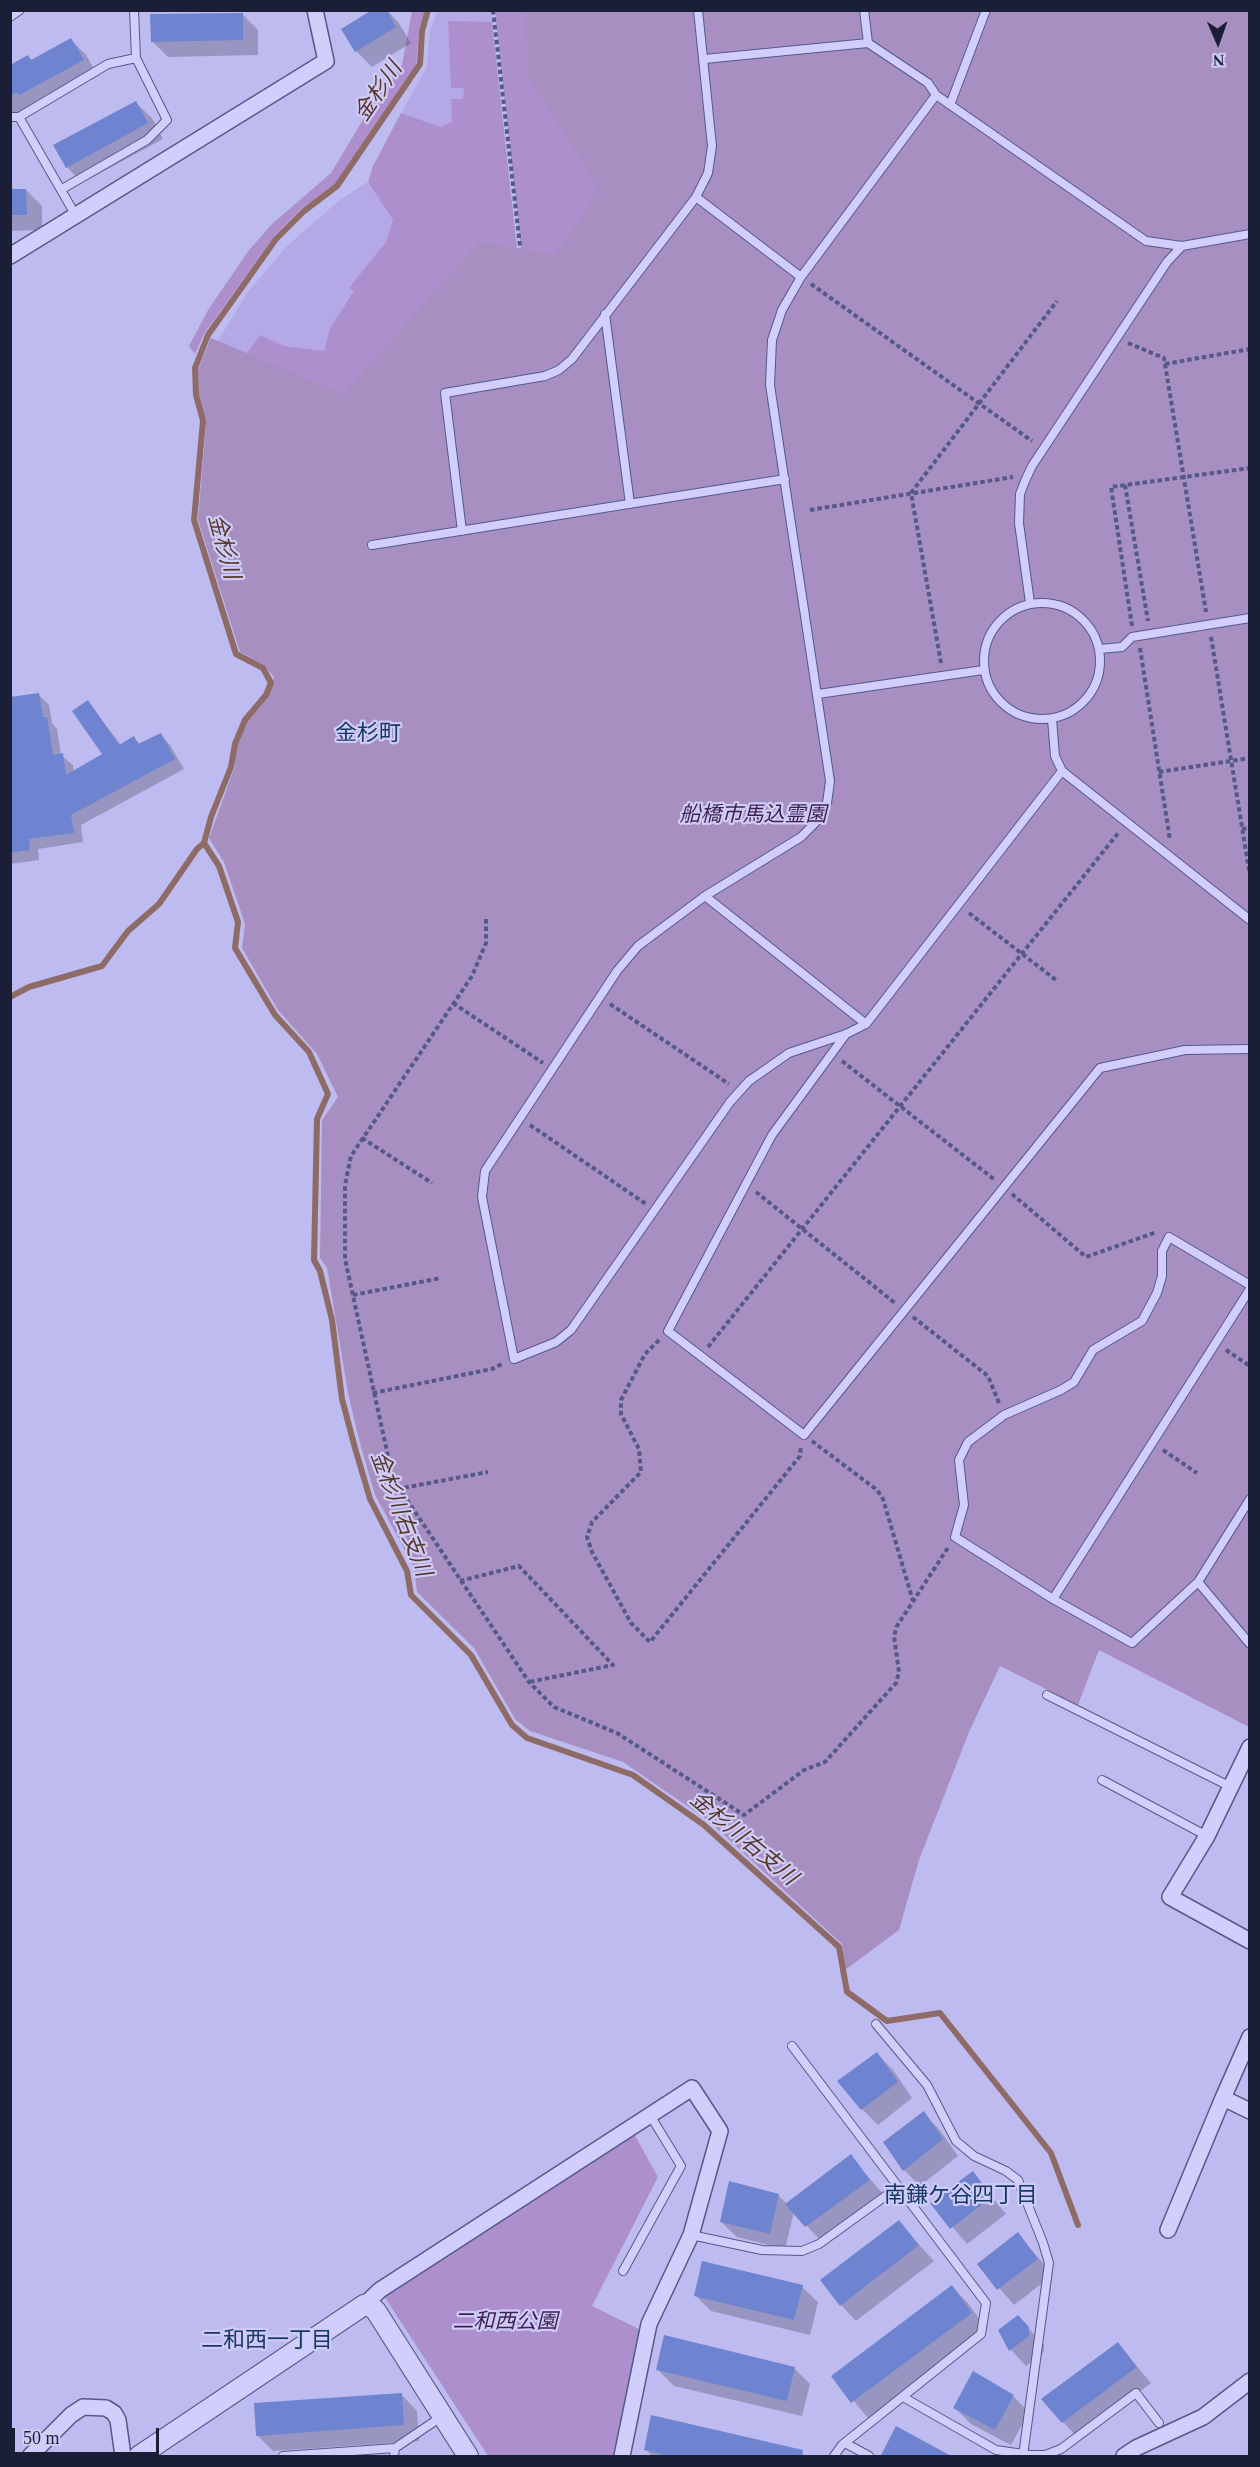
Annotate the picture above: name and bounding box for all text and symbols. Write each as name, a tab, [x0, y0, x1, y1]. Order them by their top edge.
north arrow	[1188, 12, 1248, 72]
text: N	[1213, 52, 1225, 69]
water label: 金杉川	[350, 57, 408, 127]
water label: 金杉川	[202, 512, 244, 582]
district label: 金杉町	[335, 721, 401, 747]
park label: 船橋市馬込霊園	[680, 802, 826, 828]
water label: 金杉川右支川	[364, 1448, 436, 1580]
water label: 金杉川右支川	[684, 1786, 802, 1892]
district label: 南鎌ケ谷四丁目	[884, 2183, 1038, 2209]
park label: 二和西公園	[453, 2309, 557, 2335]
district label: 二和西一丁目	[201, 2328, 333, 2354]
scale bar	[15, 2416, 162, 2454]
text: 50 m	[23, 2428, 60, 2448]

